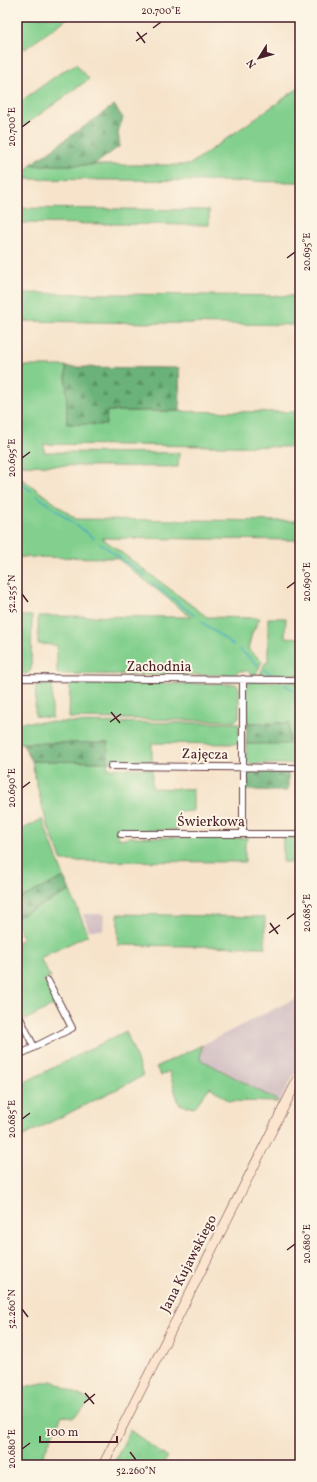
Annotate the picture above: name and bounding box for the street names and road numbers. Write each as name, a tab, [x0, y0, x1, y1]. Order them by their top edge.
street label: Zachodnia	[127, 658, 191, 677]
street label: Zajęcza	[182, 745, 229, 765]
street label: Świerkowa	[177, 812, 245, 832]
street label: Jana Kujawskiego	[156, 1212, 222, 1316]

